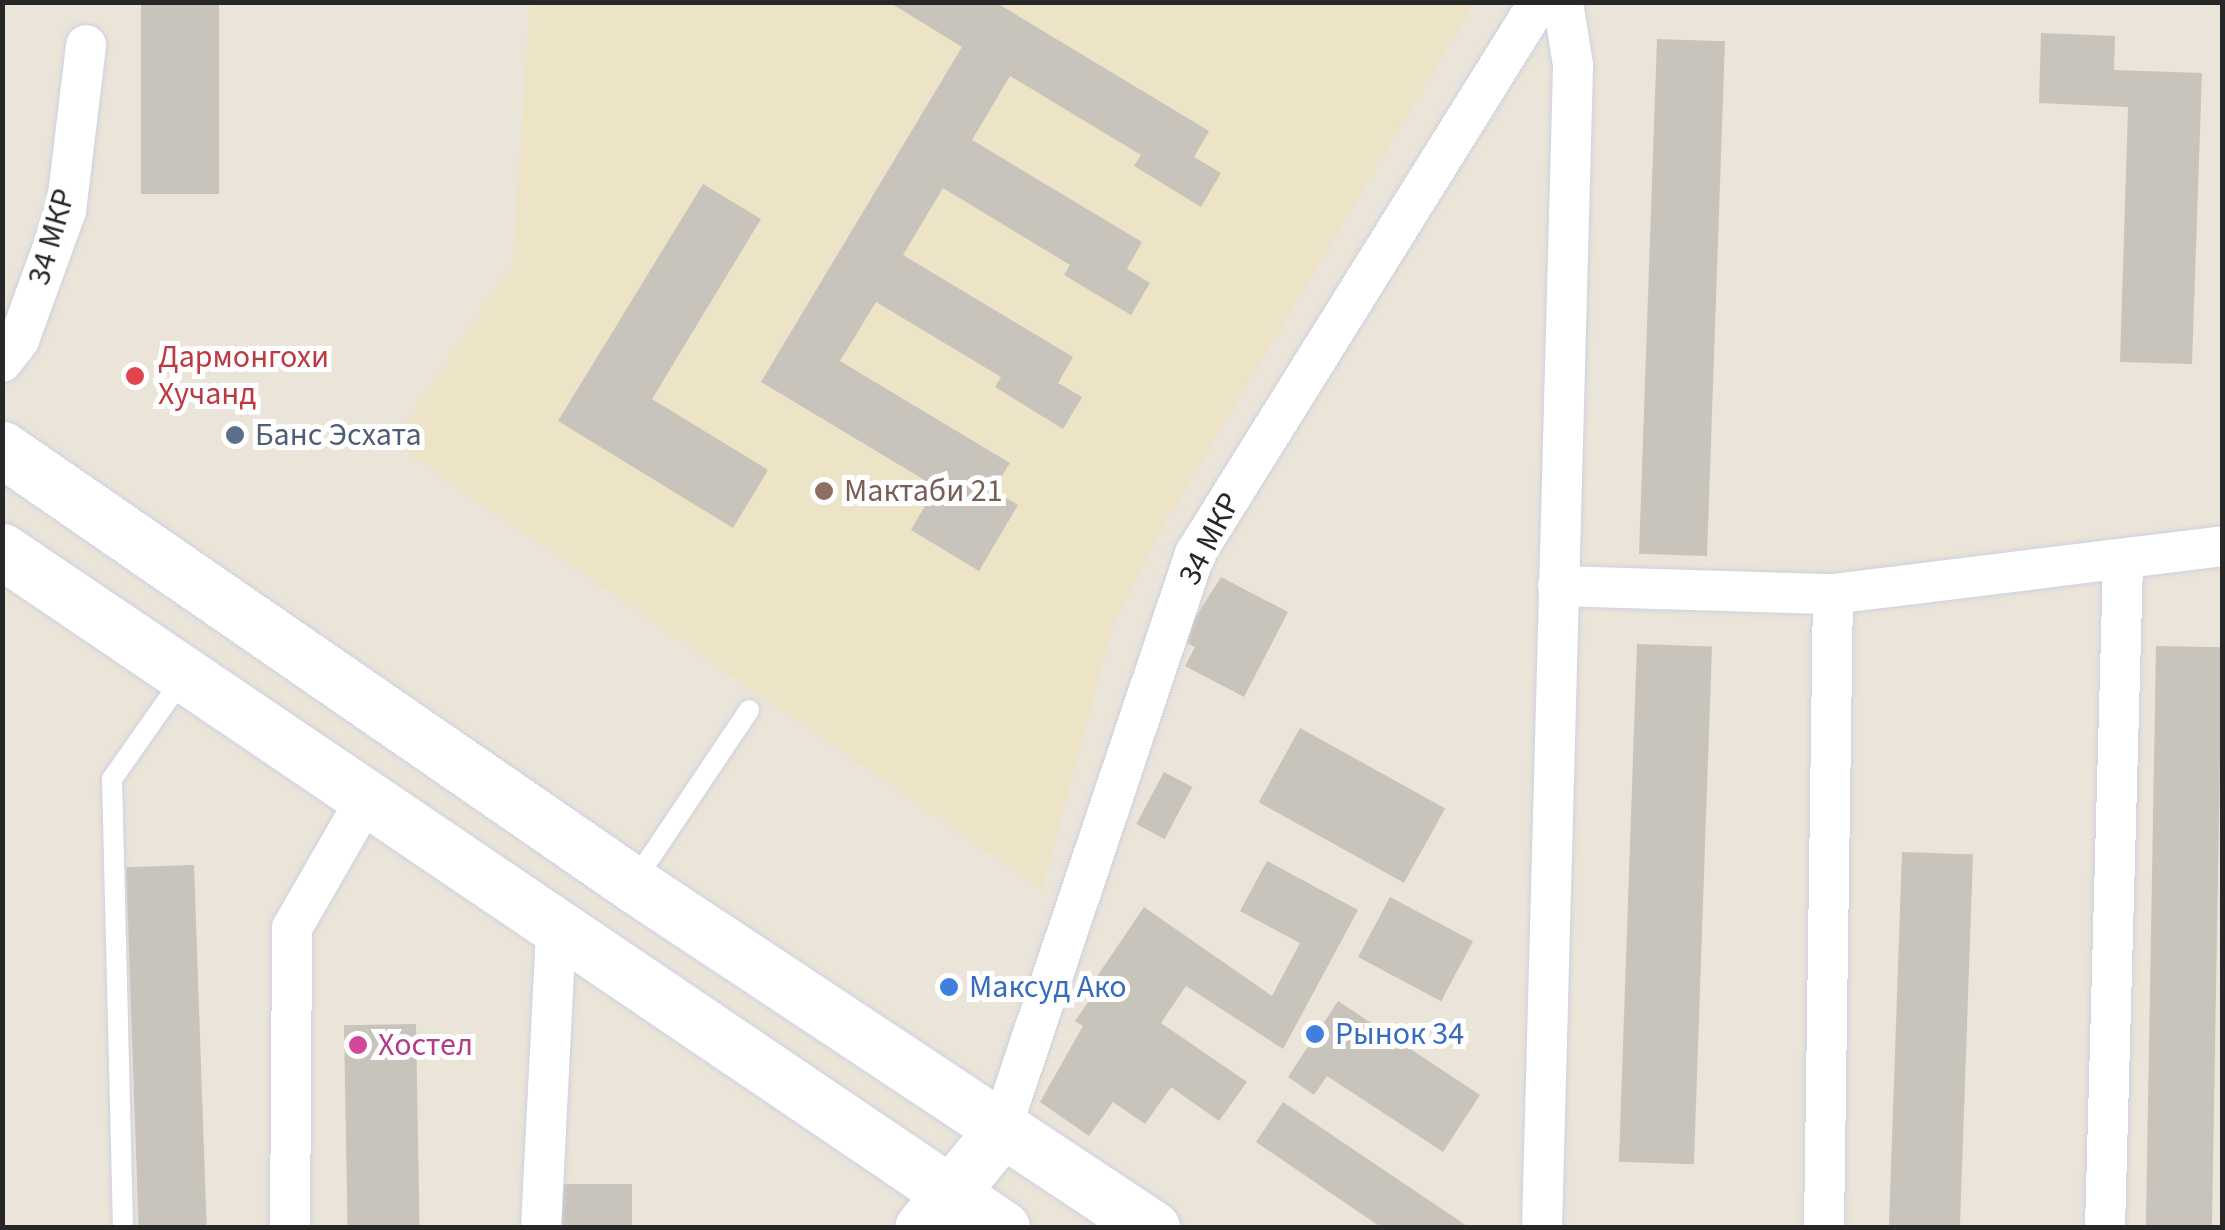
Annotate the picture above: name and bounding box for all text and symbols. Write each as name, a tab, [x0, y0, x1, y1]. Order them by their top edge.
street label: 34 МКР	[20, 185, 84, 289]
place label: Дармонгохи Хучанд	[158, 339, 329, 414]
marker: Дармонгохи Хучанд	[122, 363, 148, 389]
place label: Банс Эсхата	[255, 416, 422, 454]
marker: Банс Эсхата	[224, 424, 246, 446]
place label: Мактаби 21	[844, 472, 1003, 510]
marker: Мактаби 21	[813, 480, 835, 502]
street label: 34 МКР	[1171, 487, 1249, 591]
place label: Максуд Ако	[969, 968, 1127, 1006]
marker: Максуд Ако	[938, 976, 960, 998]
place label: Рынок 34	[1335, 1015, 1464, 1053]
marker: Рынок 34	[1304, 1023, 1326, 1045]
place label: Хостел	[378, 1026, 473, 1064]
marker: Хостел	[347, 1034, 369, 1056]

